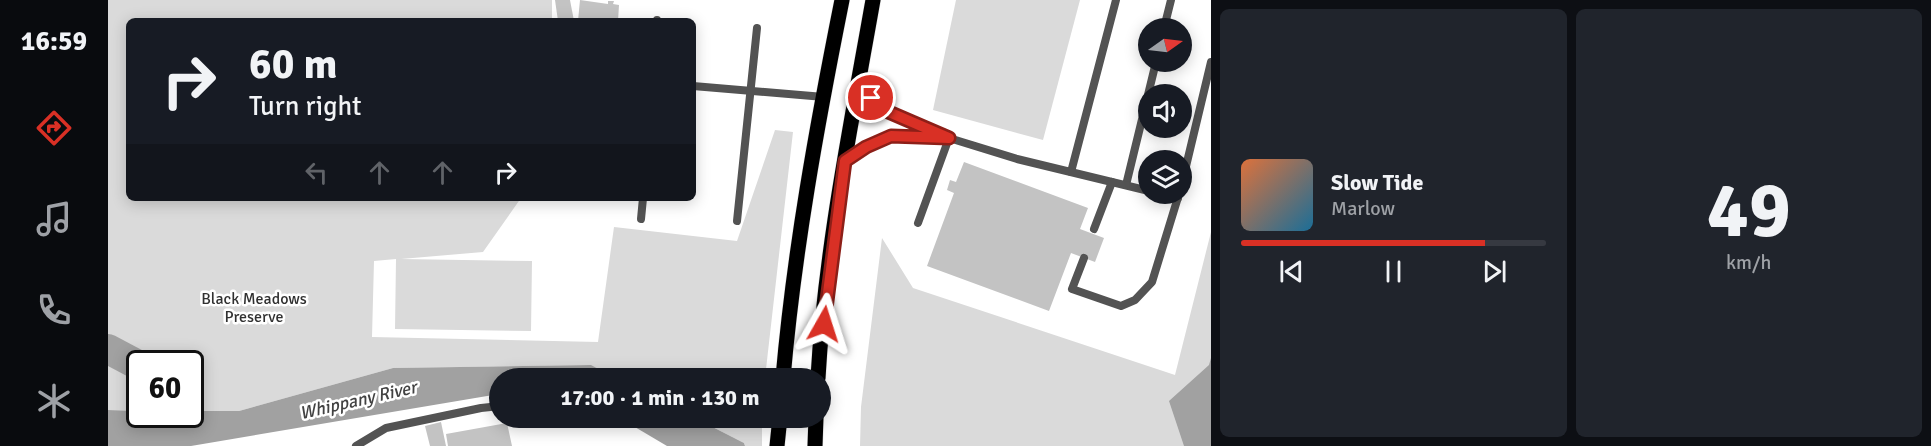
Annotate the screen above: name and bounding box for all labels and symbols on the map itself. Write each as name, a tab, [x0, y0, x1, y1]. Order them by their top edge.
north arrow	[1138, 18, 1192, 72]
pin	[845, 72, 896, 123]
park label: Black Meadows Preserve	[201, 289, 307, 327]
position arrow	[792, 292, 856, 356]
speed limit sign: 60	[126, 350, 204, 428]
water label: Whippany River	[297, 375, 421, 424]

